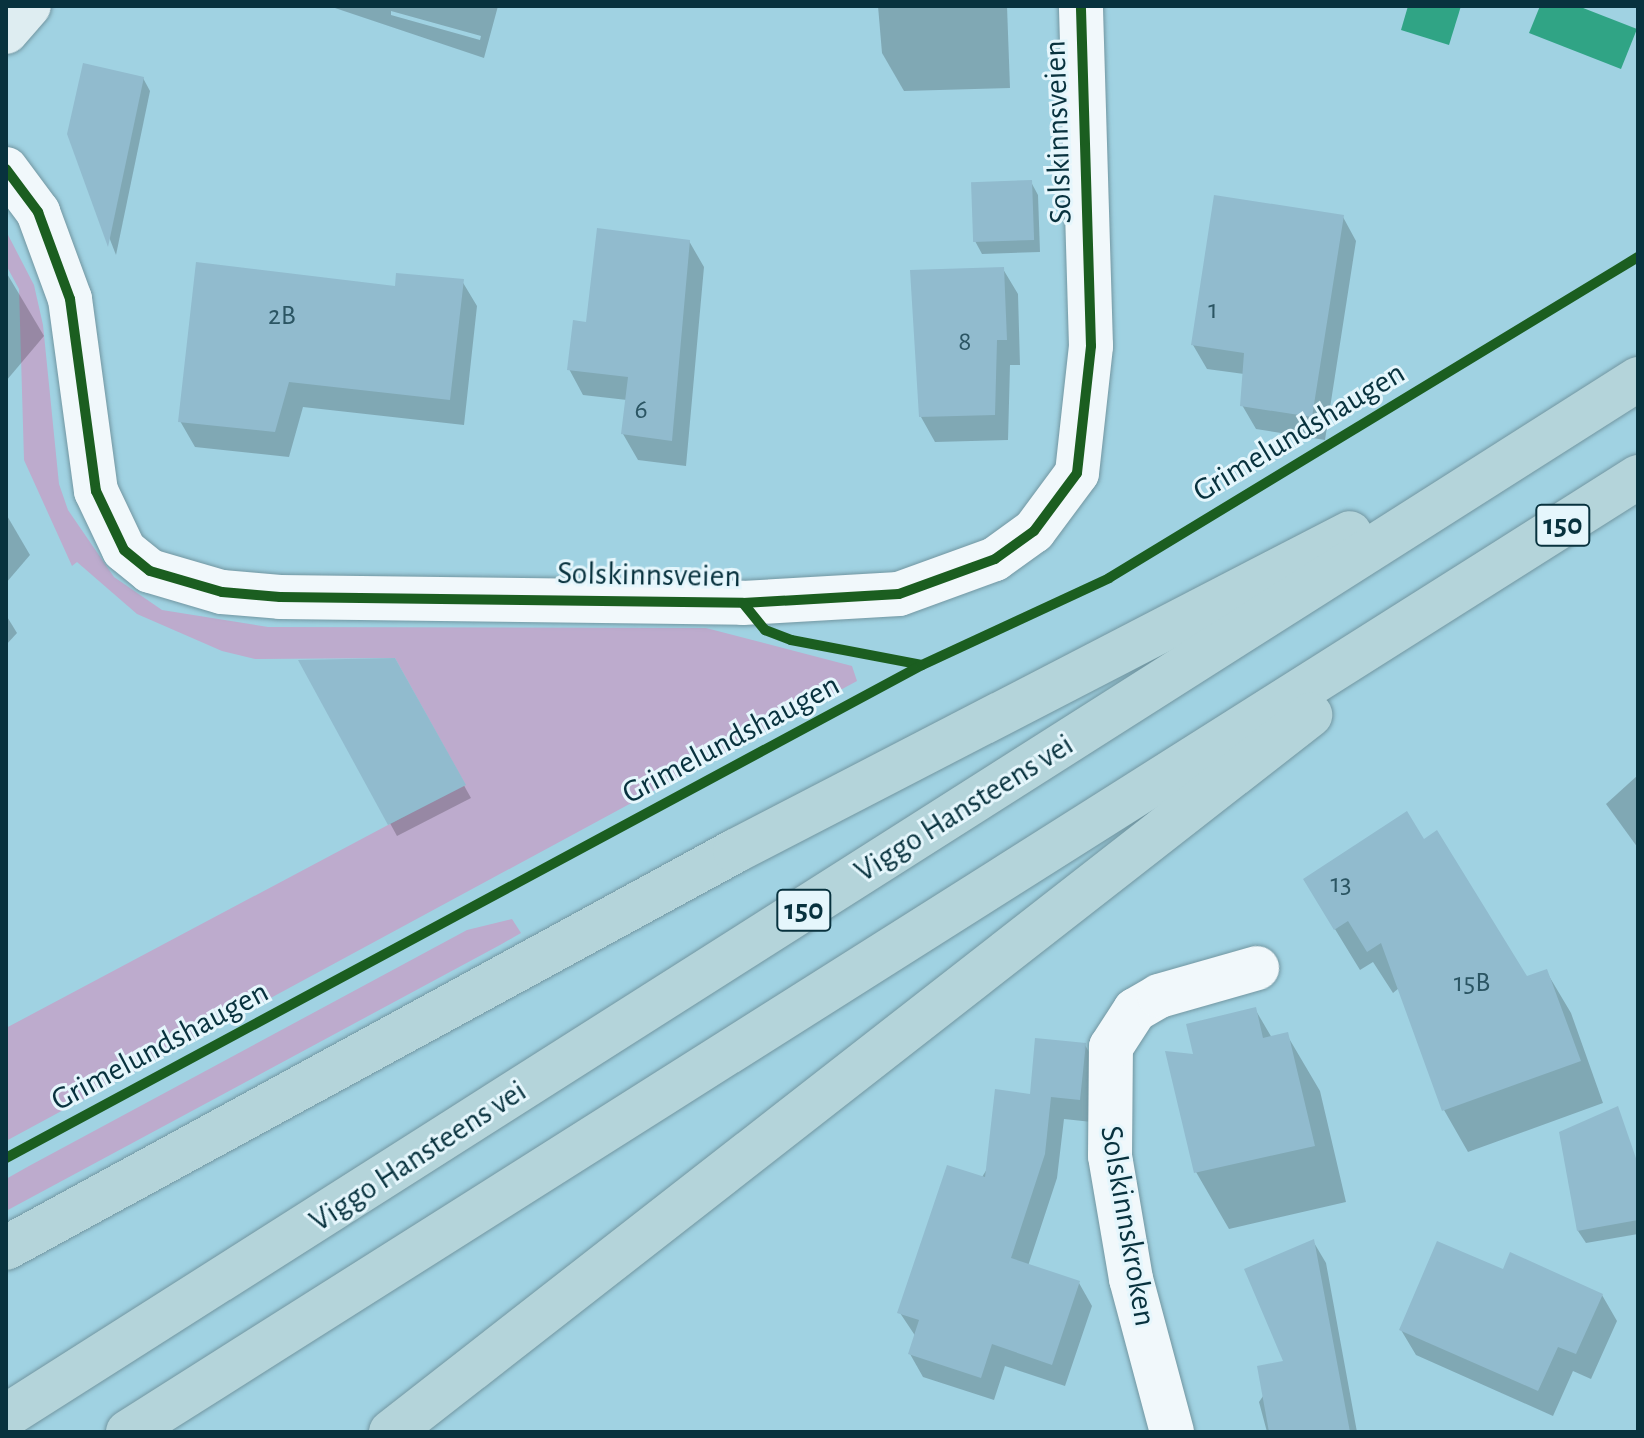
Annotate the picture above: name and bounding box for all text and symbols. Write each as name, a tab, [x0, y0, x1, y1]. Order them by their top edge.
street label: Solskinnsveien	[1036, 40, 1080, 224]
house number: 1	[1208, 293, 1218, 327]
house number: 2B	[268, 299, 296, 333]
house number: 8	[958, 325, 972, 359]
street label: Grimelundshaugen	[1186, 354, 1412, 510]
house number: 6	[634, 393, 648, 427]
road number: 150	[1535, 499, 1591, 551]
street label: Solskinnsveien	[557, 554, 741, 596]
street label: Grimelundshaugen	[616, 666, 846, 812]
street label: Viggo Hansteens vei	[848, 725, 1080, 891]
house number: 13	[1330, 867, 1352, 901]
road number: 150	[776, 884, 832, 936]
house number: 15B	[1454, 966, 1490, 1000]
street label: Grimelundshaugen	[45, 973, 275, 1119]
street label: Viggo Hansteens vei	[303, 1072, 533, 1240]
street label: Solskinnskroken	[1091, 1123, 1165, 1329]

